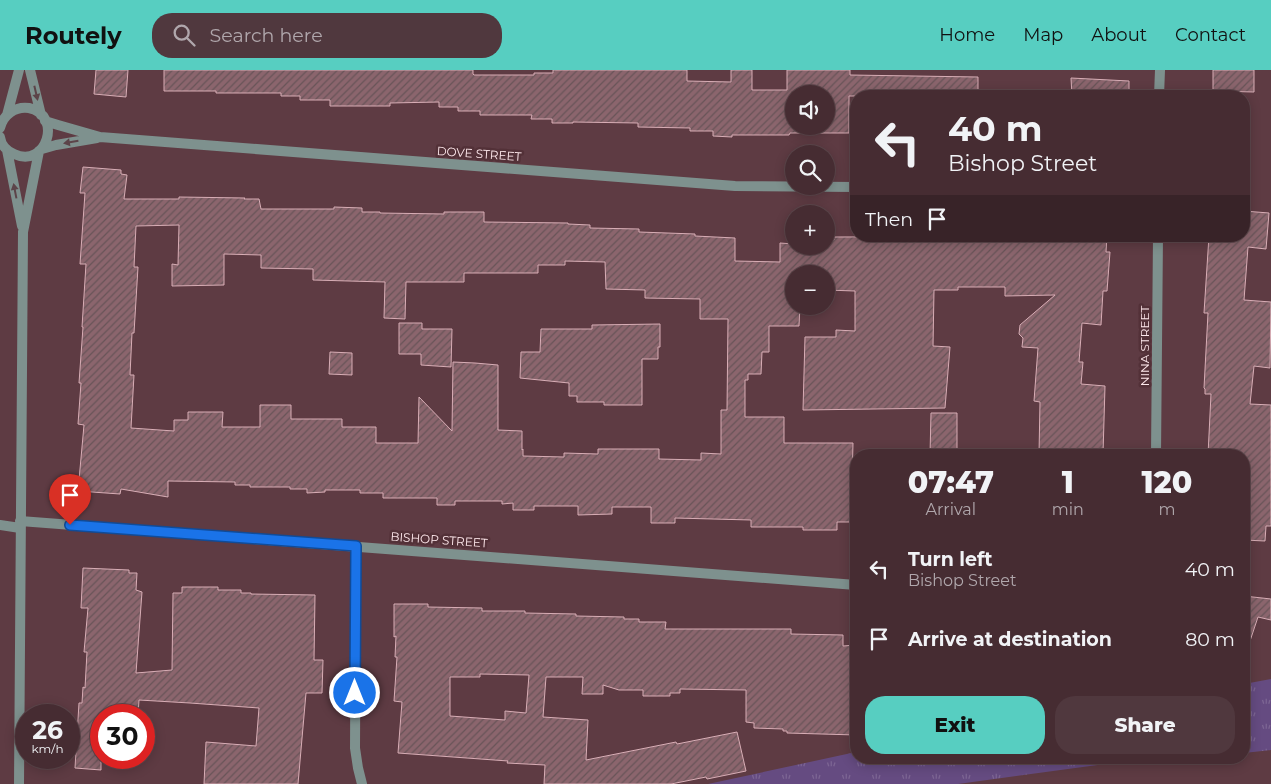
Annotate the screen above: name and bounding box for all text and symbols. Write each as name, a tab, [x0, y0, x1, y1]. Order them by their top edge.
search box	[152, 13, 502, 58]
text: Routely	[25, 21, 122, 50]
icon: search	[170, 21, 198, 49]
text: Search here	[210, 24, 323, 47]
text: Home	[939, 24, 995, 46]
text: Map	[1023, 24, 1063, 46]
text: About	[1091, 24, 1147, 46]
text: Contact	[1175, 24, 1246, 46]
one-way arrow	[32, 85, 40, 100]
map controls	[785, 85, 835, 315]
button: sound	[785, 85, 835, 135]
text: 40 m	[948, 107, 1043, 150]
icon: left	[865, 110, 930, 175]
one-way arrow	[63, 139, 79, 147]
street label: DOVE STREET	[436, 143, 522, 164]
button: search	[785, 145, 835, 195]
text: Bishop Street	[948, 150, 1097, 177]
one-way arrow	[11, 183, 19, 199]
button: +	[785, 205, 835, 255]
icon: arrive	[923, 205, 951, 233]
text: Then	[865, 208, 913, 231]
button: −	[785, 265, 835, 315]
street label: NINA STREET	[1137, 306, 1152, 386]
text: 07:47	[908, 464, 994, 501]
text: 1	[1062, 464, 1074, 501]
text: 120	[1142, 464, 1192, 501]
pin	[49, 474, 91, 525]
icon: arrive	[56, 481, 84, 509]
text: Arrival	[926, 500, 976, 519]
text: min	[1052, 500, 1084, 519]
text: m	[1158, 500, 1175, 519]
street label: BISHOP STREET	[390, 529, 488, 550]
text: Turn left	[908, 548, 993, 571]
icon: left	[865, 555, 893, 583]
text: 40 m	[1185, 558, 1235, 581]
text: Bishop Street	[908, 571, 1016, 590]
icon: arrive	[865, 625, 893, 653]
text: Arrive at destination	[908, 628, 1112, 651]
text: 80 m	[1185, 628, 1235, 651]
position arrow	[328, 666, 380, 718]
button: Exit	[865, 696, 1045, 754]
button: Share	[1055, 696, 1235, 754]
speed limit sign: 30	[90, 704, 155, 769]
text: 26	[32, 715, 63, 745]
text: km/h	[31, 741, 64, 756]

